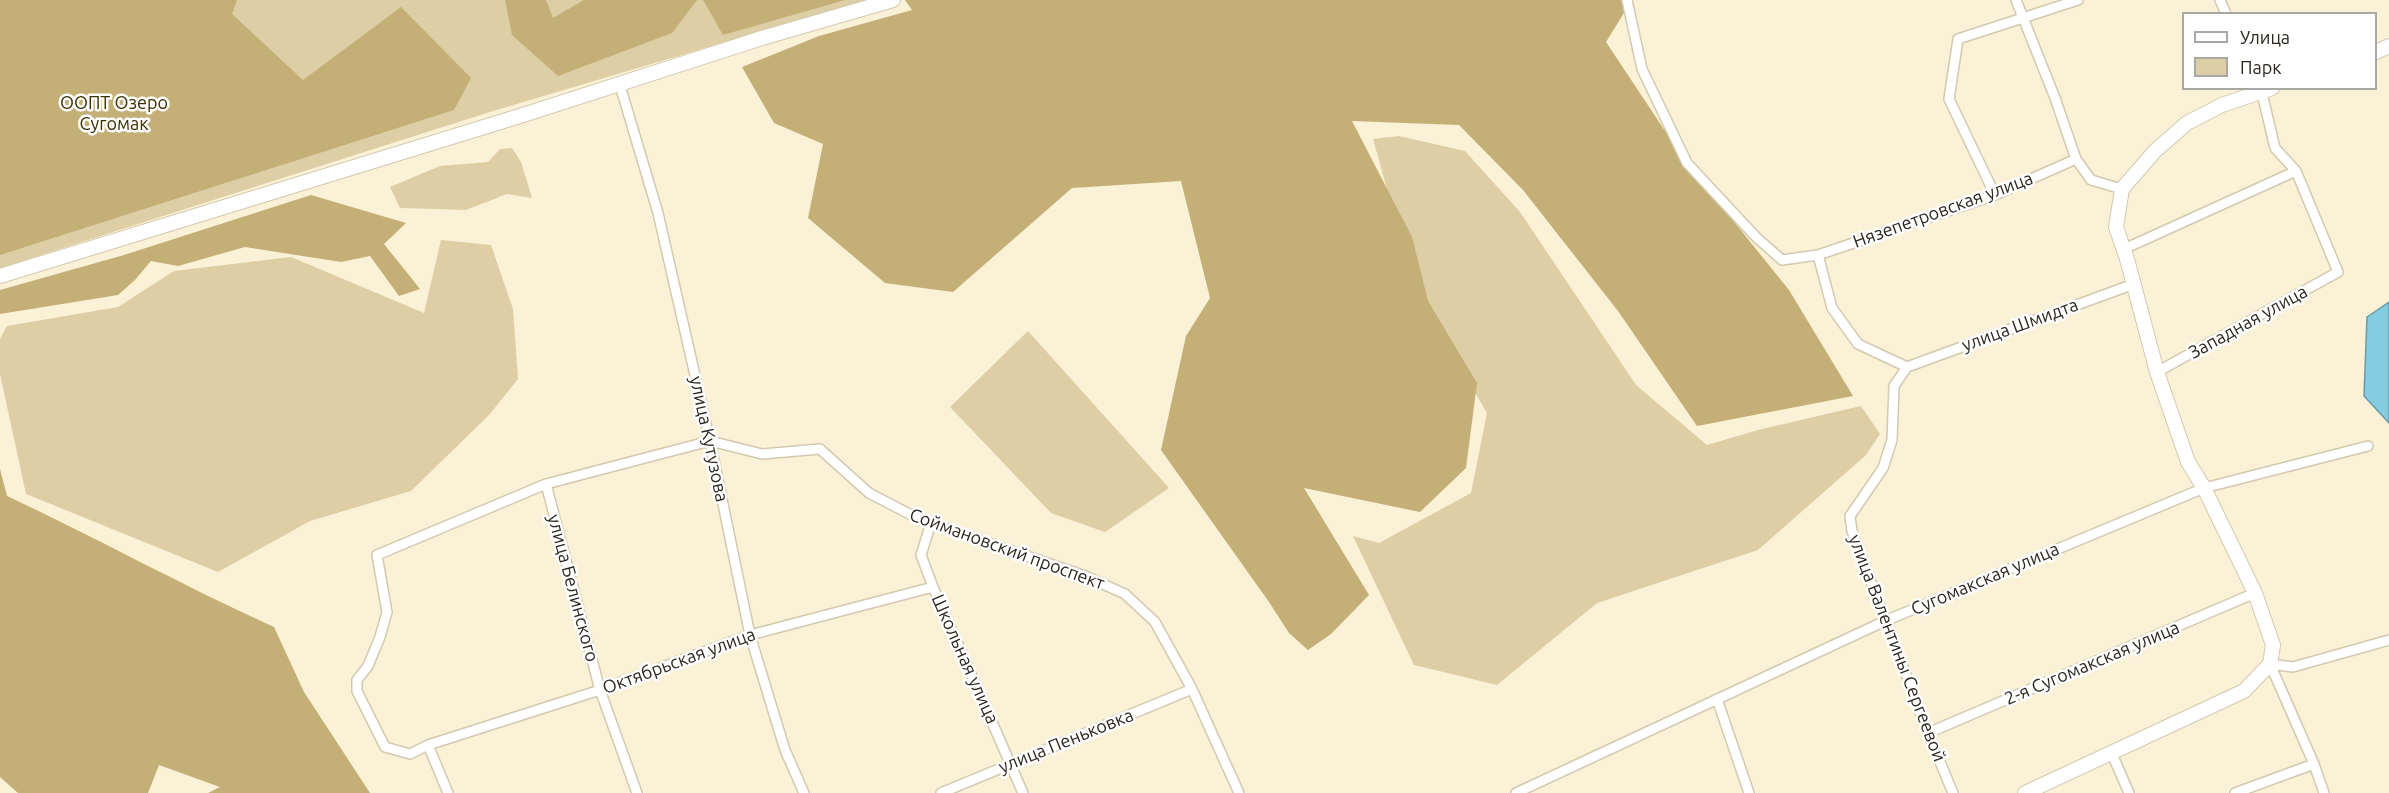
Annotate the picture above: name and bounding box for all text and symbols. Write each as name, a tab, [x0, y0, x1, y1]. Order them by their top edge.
legend	[2182, 12, 2377, 90]
text: Улица	[2240, 27, 2290, 47]
text: Парк	[2240, 57, 2281, 77]
park label: ООПТ Озеро Сугомак	[60, 92, 168, 134]
street label: Нязепетровская улица	[1850, 167, 2036, 253]
street label: Западная улица	[2185, 280, 2311, 364]
street label: улица Шмидта	[1959, 294, 2081, 356]
street label: улица Кутузова	[685, 374, 733, 504]
street label: Соймановский проспект	[907, 504, 1107, 594]
street label: улица Белинского	[543, 512, 603, 664]
street label: улица Валентины Сергеевой	[1844, 531, 1950, 765]
street label: Сугомакская улица	[1908, 538, 2062, 620]
street label: Школьная улица	[927, 591, 1003, 727]
street label: 2-я Сугомакская улица	[2001, 616, 2183, 710]
street label: Октябрьская улица	[600, 623, 758, 699]
street label: улица Пеньковка	[995, 704, 1137, 778]

